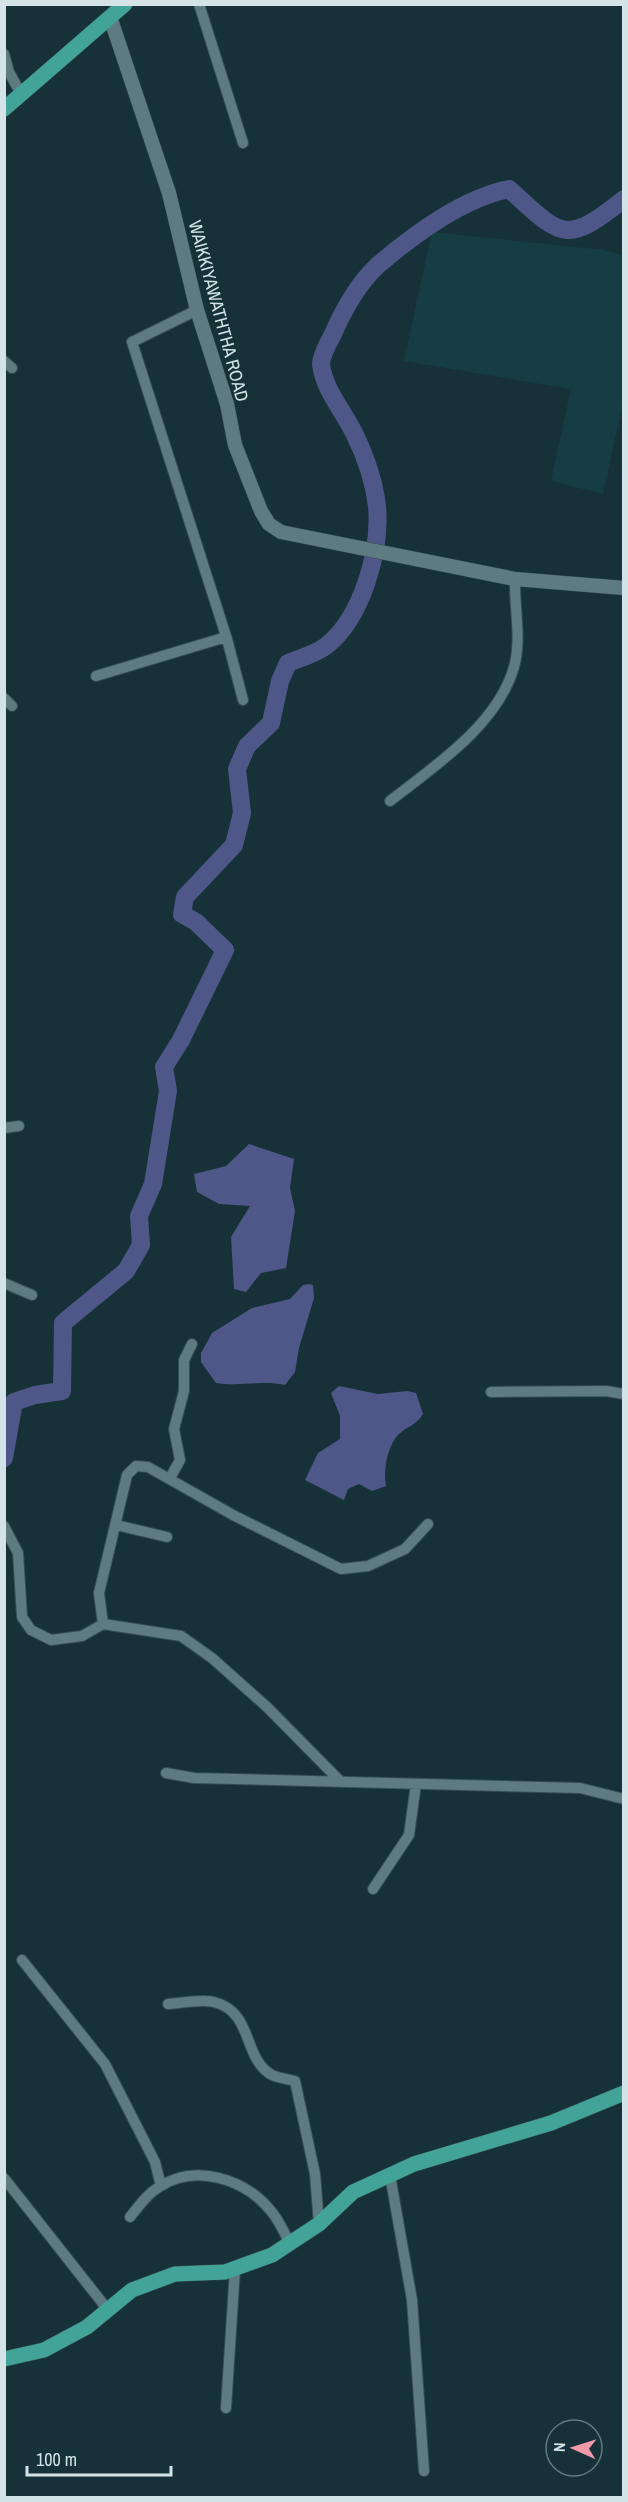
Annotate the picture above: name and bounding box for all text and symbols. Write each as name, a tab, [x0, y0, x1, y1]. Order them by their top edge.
street label: WAIKKIYAWATHTHA ROAD	[183, 218, 255, 404]
north arrow	[544, 2418, 604, 2478]
scale bar	[27, 2439, 171, 2477]
text: N	[548, 2442, 570, 2453]
text: 100 m	[36, 2447, 77, 2472]

